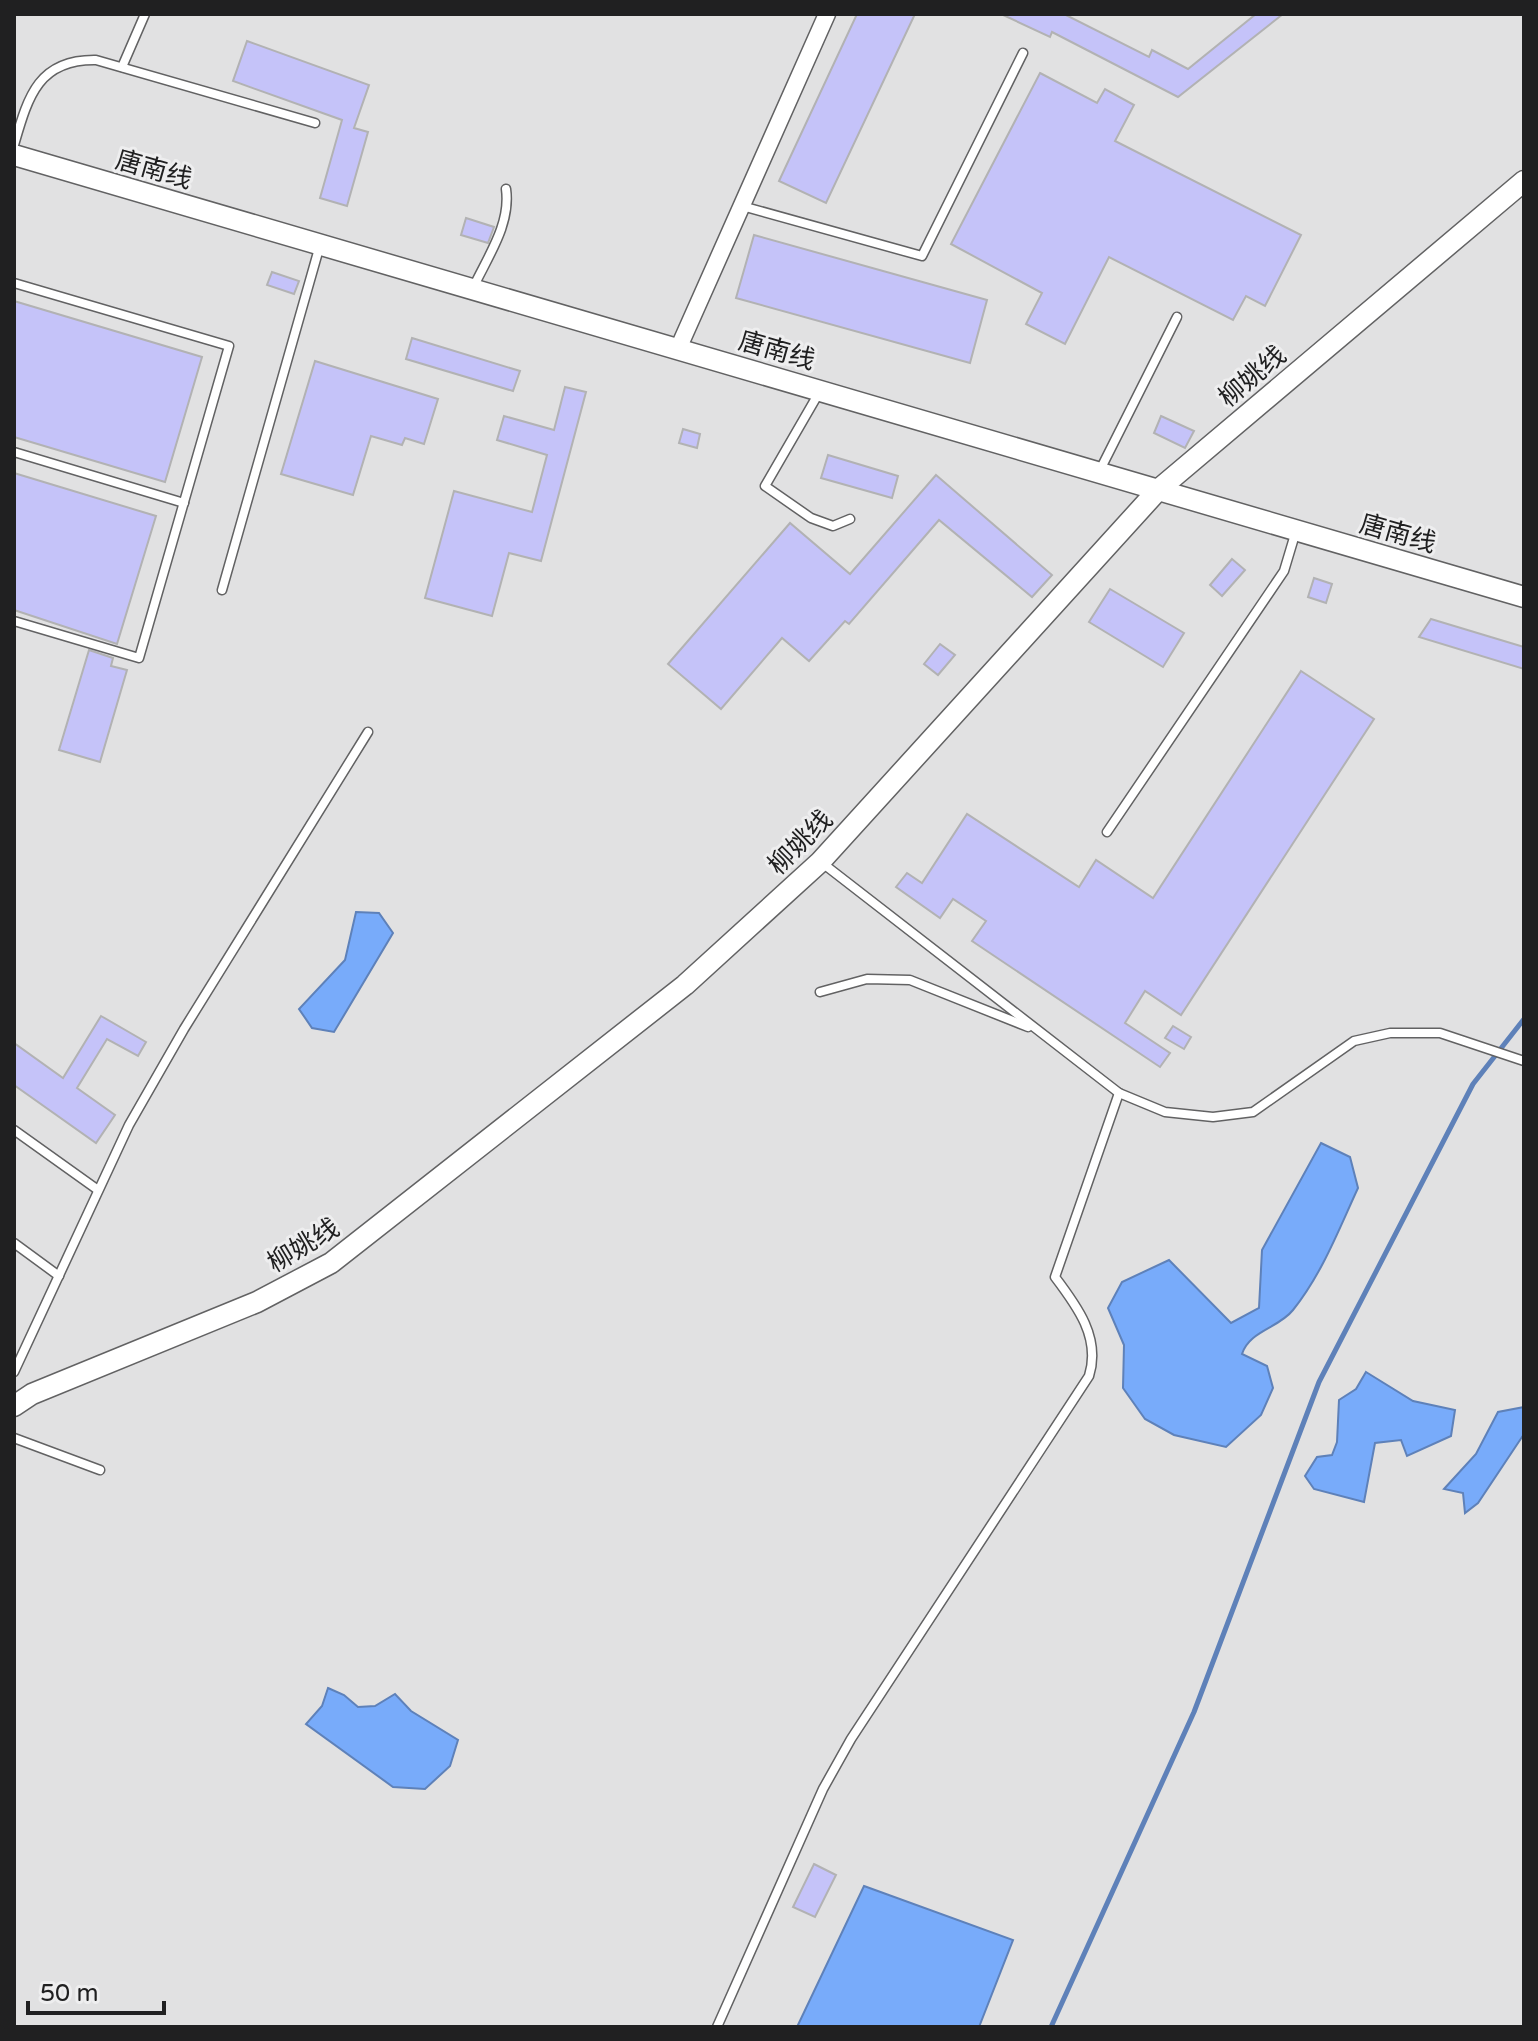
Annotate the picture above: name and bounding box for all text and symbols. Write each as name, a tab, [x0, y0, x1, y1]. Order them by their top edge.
street label: 唐南线	[112, 144, 196, 195]
street label: 唐南线	[735, 325, 819, 376]
street label: 柳姚线	[1212, 339, 1292, 413]
street label: 唐南线	[1356, 508, 1440, 559]
street label: 柳姚线	[762, 804, 839, 881]
street label: 柳姚线	[262, 1212, 345, 1279]
scale bar	[28, 1965, 164, 2015]
text: 50 m	[40, 1979, 98, 2008]

